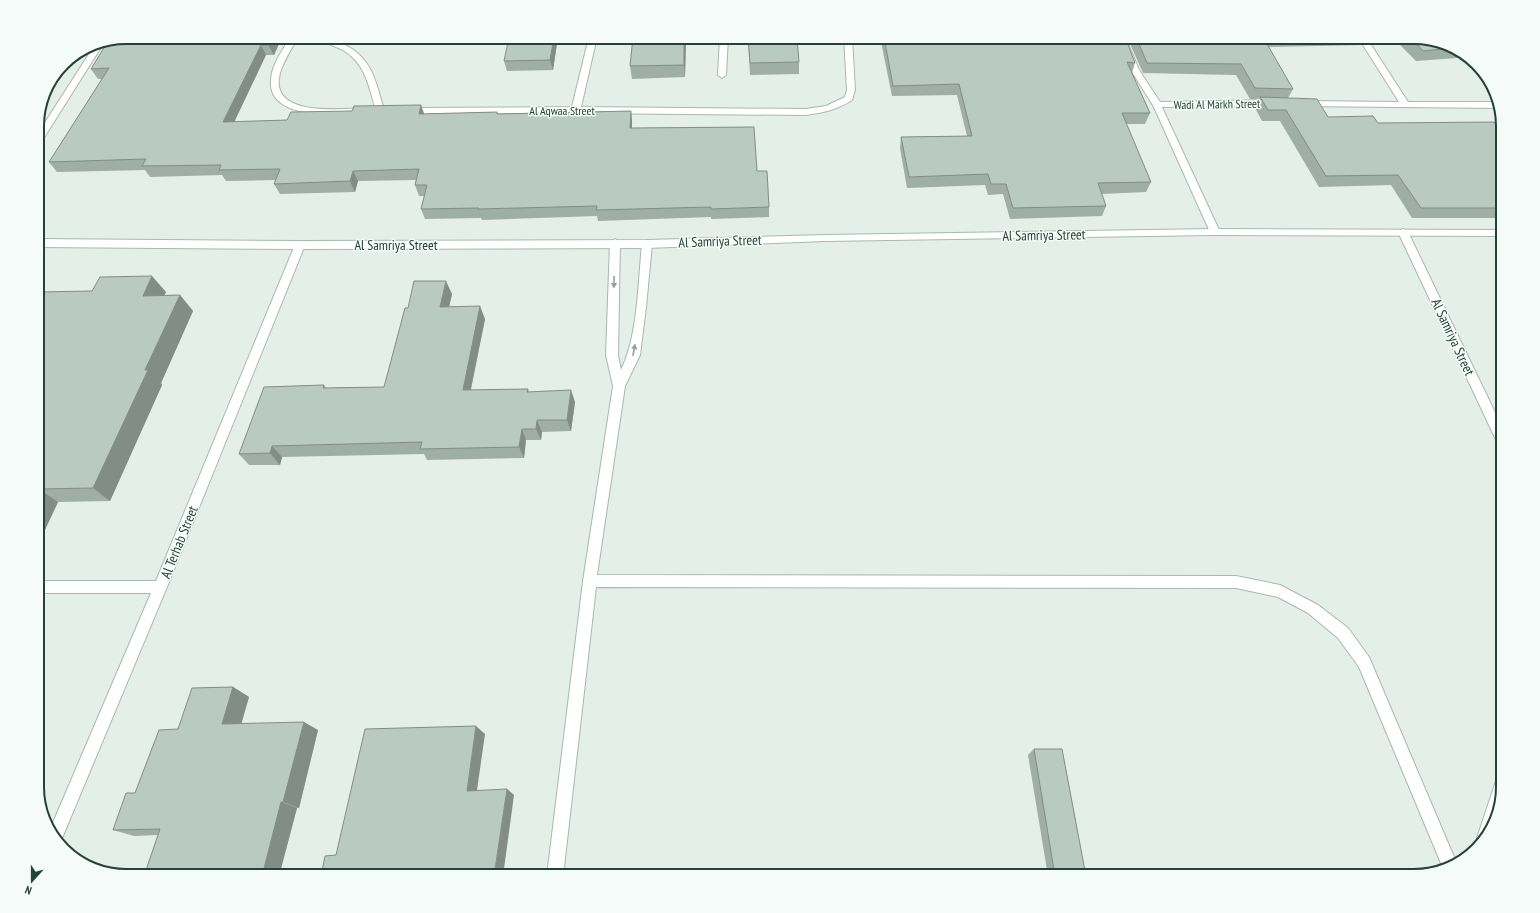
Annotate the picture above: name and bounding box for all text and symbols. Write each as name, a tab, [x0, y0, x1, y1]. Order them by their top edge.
street label: Wadi Al Markh Street	[1174, 96, 1261, 112]
street label: Al Aqwaa Street	[529, 103, 595, 118]
street label: Al Samriya Street	[1002, 225, 1086, 245]
street label: Al Samriya Street	[678, 231, 762, 251]
street label: Al Samriya Street	[354, 236, 438, 254]
one-way arrow	[611, 276, 617, 289]
street label: Al Samriya Street	[1427, 295, 1479, 379]
one-way arrow	[631, 344, 637, 356]
street label: Al Terhab Street	[156, 503, 202, 581]
north arrow	[12, 861, 52, 901]
text: N	[23, 883, 34, 898]

